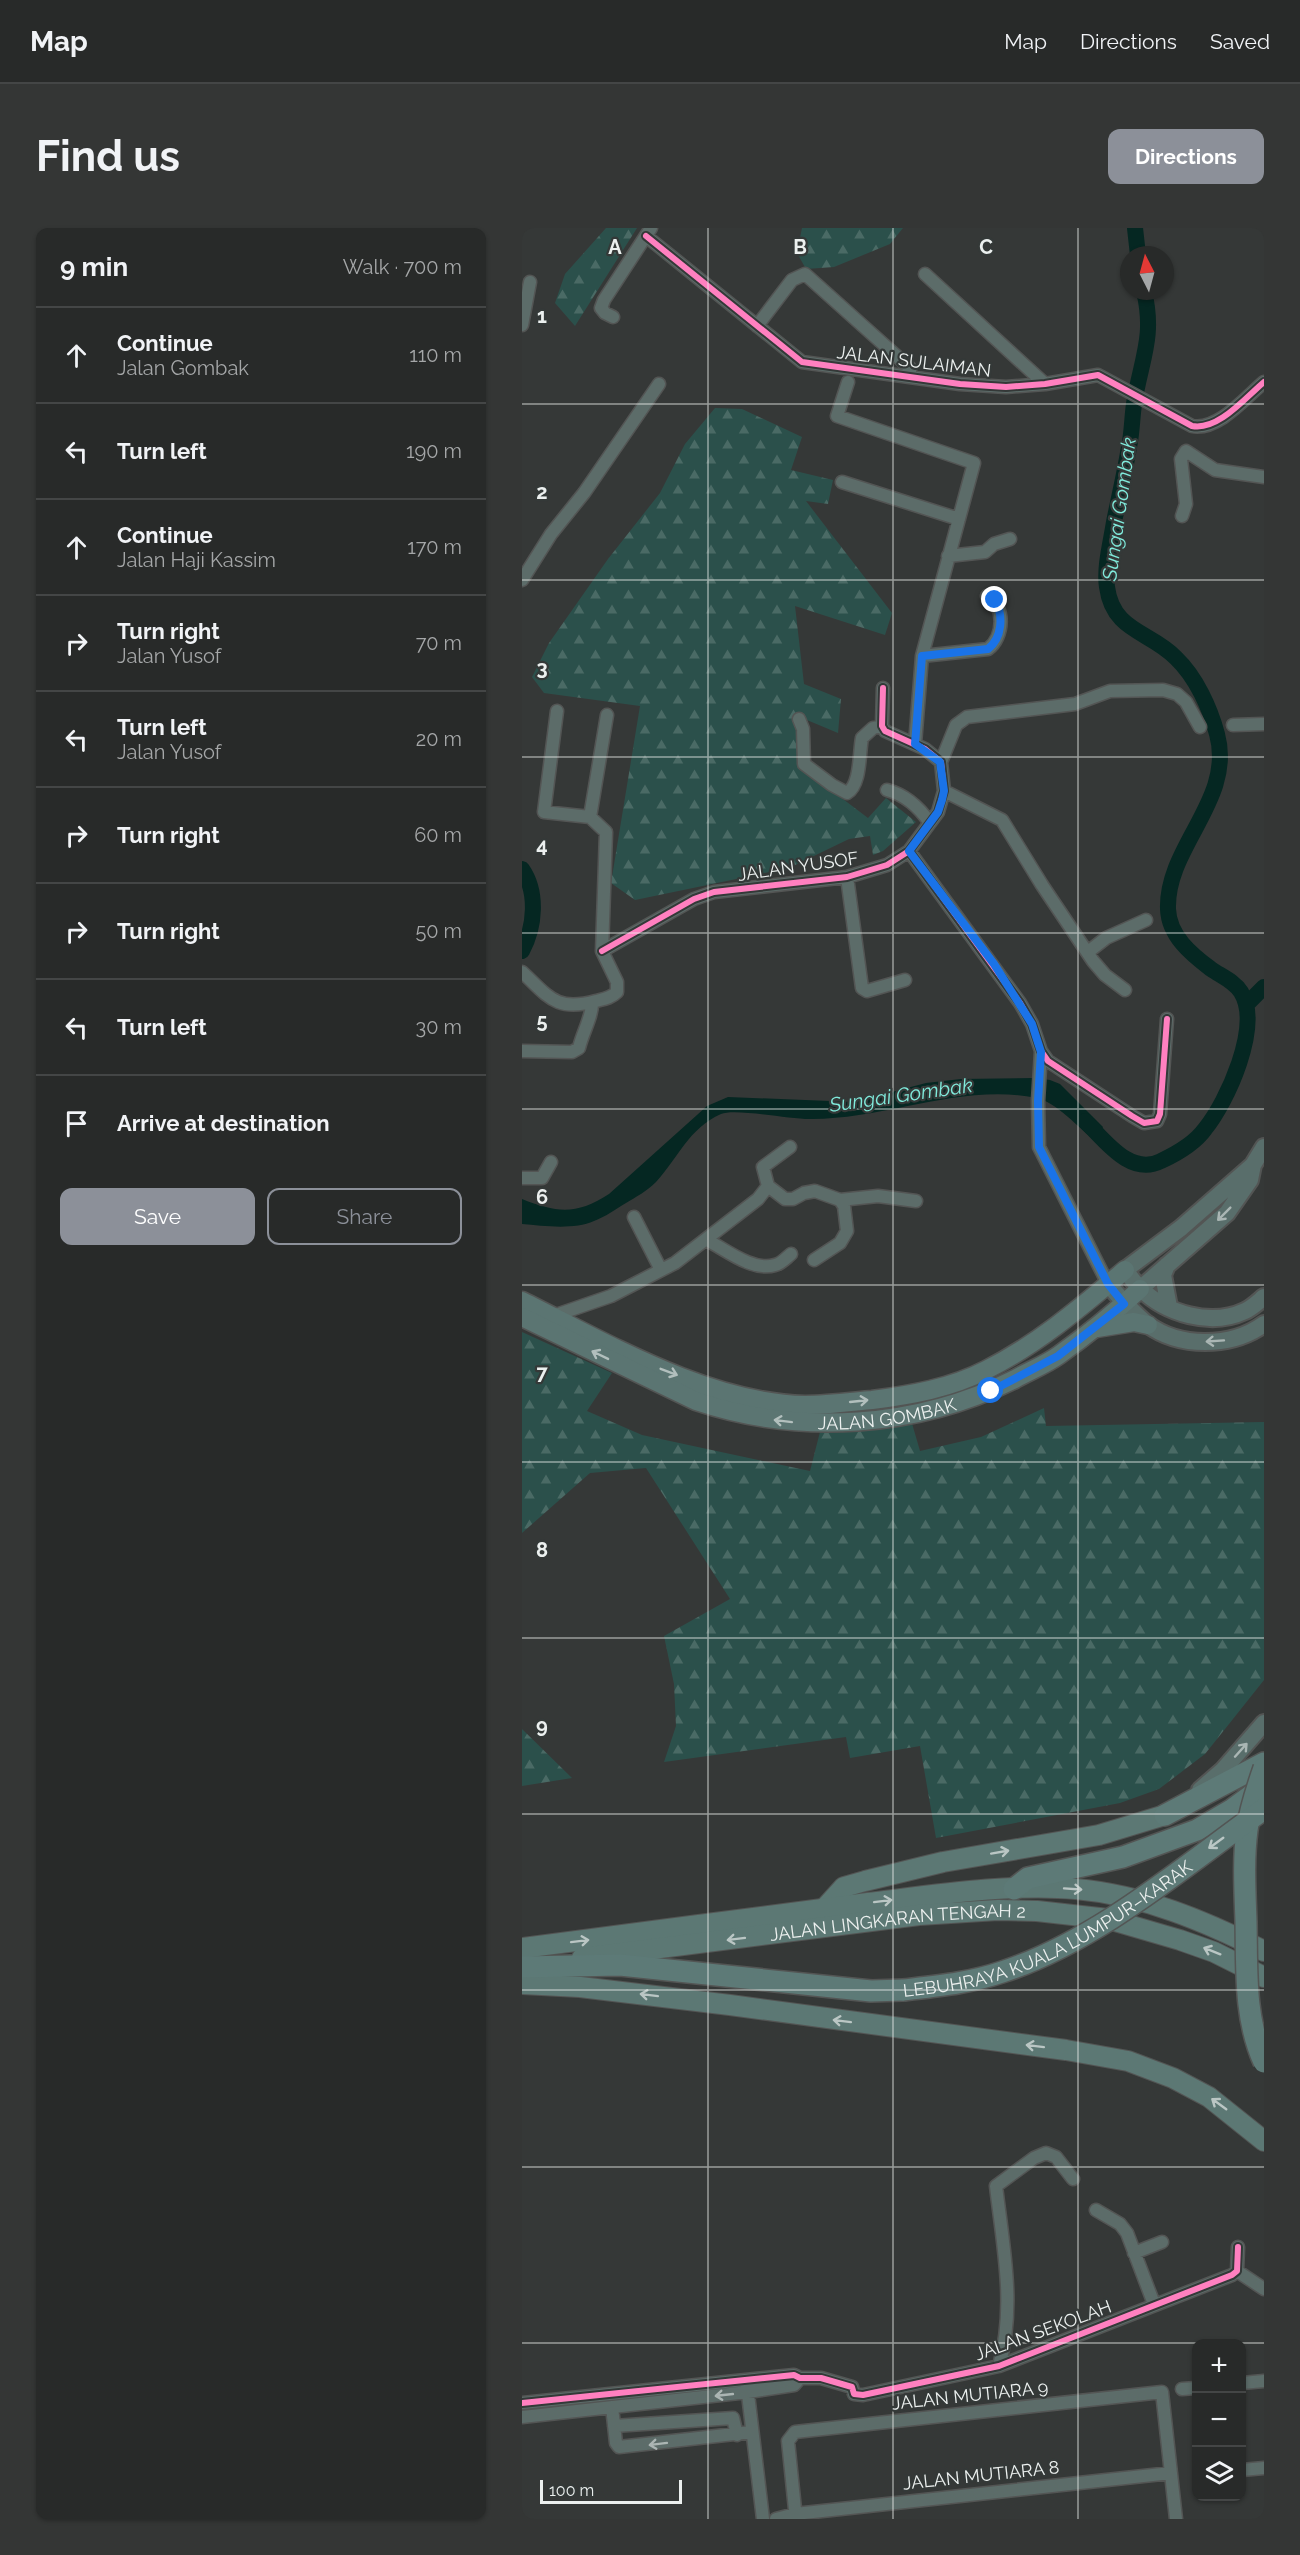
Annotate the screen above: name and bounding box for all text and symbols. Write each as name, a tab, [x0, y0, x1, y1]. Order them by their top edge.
text: Map	[30, 25, 88, 58]
text: Map	[1004, 29, 1047, 54]
text: Directions	[1080, 29, 1177, 54]
text: Saved	[1210, 29, 1270, 54]
button: Directions	[1108, 129, 1264, 184]
text: Find us	[36, 132, 180, 181]
text: A	[608, 235, 622, 259]
text: B	[793, 235, 807, 259]
text: C	[979, 235, 993, 259]
north arrow	[1120, 246, 1174, 300]
text: 9 min	[60, 252, 128, 282]
text: Walk · 700 m	[343, 255, 462, 279]
text: 1	[537, 304, 547, 328]
text: Continue	[117, 330, 213, 356]
icon: ahead	[60, 339, 93, 372]
street label: JALAN SULAIMAN	[836, 341, 992, 381]
text: 110 m	[409, 343, 462, 367]
text: Jalan Gombak	[117, 356, 249, 380]
icon: left	[60, 435, 93, 468]
water label: Sungai Gombak	[1097, 436, 1141, 583]
text: Turn left	[117, 438, 207, 464]
text: 190 m	[406, 439, 462, 463]
text: 2	[536, 480, 548, 504]
text: Continue	[117, 522, 213, 548]
icon: ahead	[60, 531, 93, 564]
text: 170 m	[407, 535, 462, 559]
text: Jalan Haji Kassim	[117, 548, 276, 572]
route end	[981, 586, 1007, 612]
text: Turn right	[117, 618, 220, 644]
icon: right	[60, 627, 93, 660]
text: 70 m	[416, 631, 462, 655]
text: Jalan Yusof	[117, 644, 221, 668]
text: 3	[536, 656, 548, 680]
text: Turn left	[117, 714, 207, 740]
icon: left	[60, 723, 93, 756]
text: 20 m	[416, 727, 462, 751]
text: Jalan Yusof	[117, 740, 221, 764]
icon: right	[60, 819, 93, 852]
text: Turn right	[117, 822, 220, 848]
text: 60 m	[414, 823, 462, 847]
text: 4	[536, 833, 548, 857]
street label: JALAN YUSOF	[736, 847, 860, 885]
icon: right	[60, 915, 93, 948]
text: Turn right	[117, 918, 220, 944]
text: 50 m	[415, 919, 462, 943]
text: 5	[536, 1009, 548, 1033]
icon: left	[60, 1011, 93, 1044]
text: Turn left	[117, 1014, 207, 1040]
text: 30 m	[416, 1015, 462, 1039]
water label: Sungai Gombak	[827, 1073, 974, 1117]
icon: arrive	[60, 1107, 93, 1140]
text: Arrive at destination	[117, 1110, 330, 1136]
text: 6	[536, 1185, 548, 1209]
button: Save	[60, 1188, 255, 1245]
button: Share	[267, 1188, 462, 1245]
one-way arrow	[1217, 1206, 1232, 1221]
one-way arrow	[1206, 1336, 1226, 1347]
one-way arrow	[592, 1349, 610, 1361]
text: 7	[536, 1361, 548, 1385]
one-way arrow	[660, 1367, 678, 1378]
route start	[977, 1377, 1003, 1403]
street label: JALAN GOMBAK	[818, 1393, 959, 1433]
one-way arrow	[849, 1395, 869, 1406]
one-way arrow	[773, 1415, 793, 1426]
text: 8	[536, 1538, 548, 1562]
text: 9	[536, 1714, 548, 1738]
one-way arrow	[1234, 1743, 1248, 1758]
one-way arrow	[1209, 1837, 1225, 1849]
one-way arrow	[990, 1846, 1010, 1857]
street label: LEBUHRAYA KUALA LUMPUR–KARAK	[902, 1855, 1196, 2000]
one-way arrow	[1062, 1884, 1082, 1895]
one-way arrow	[873, 1896, 893, 1907]
street label: JALAN LINGKARAN TENGAH 2	[769, 1899, 1026, 1944]
one-way arrow	[727, 1933, 747, 1944]
one-way arrow	[570, 1935, 589, 1946]
one-way arrow	[1203, 1945, 1222, 1956]
one-way arrow	[639, 1990, 659, 2001]
one-way arrow	[832, 2015, 852, 2026]
one-way arrow	[1026, 2040, 1046, 2051]
one-way arrow	[1211, 2098, 1227, 2110]
street label: JALAN SEKOLAH	[972, 2296, 1114, 2364]
map controls	[1192, 2339, 1246, 2501]
button: +	[1192, 2339, 1246, 2393]
street label: JALAN MUTIARA 9	[891, 2376, 1049, 2414]
one-way arrow	[715, 2390, 735, 2401]
button: −	[1192, 2393, 1246, 2447]
one-way arrow	[648, 2439, 668, 2450]
button: layers	[1192, 2447, 1246, 2501]
street label: JALAN MUTIARA 8	[902, 2456, 1060, 2494]
scale bar	[540, 2477, 682, 2504]
text: 100 m	[549, 2481, 594, 2500]

